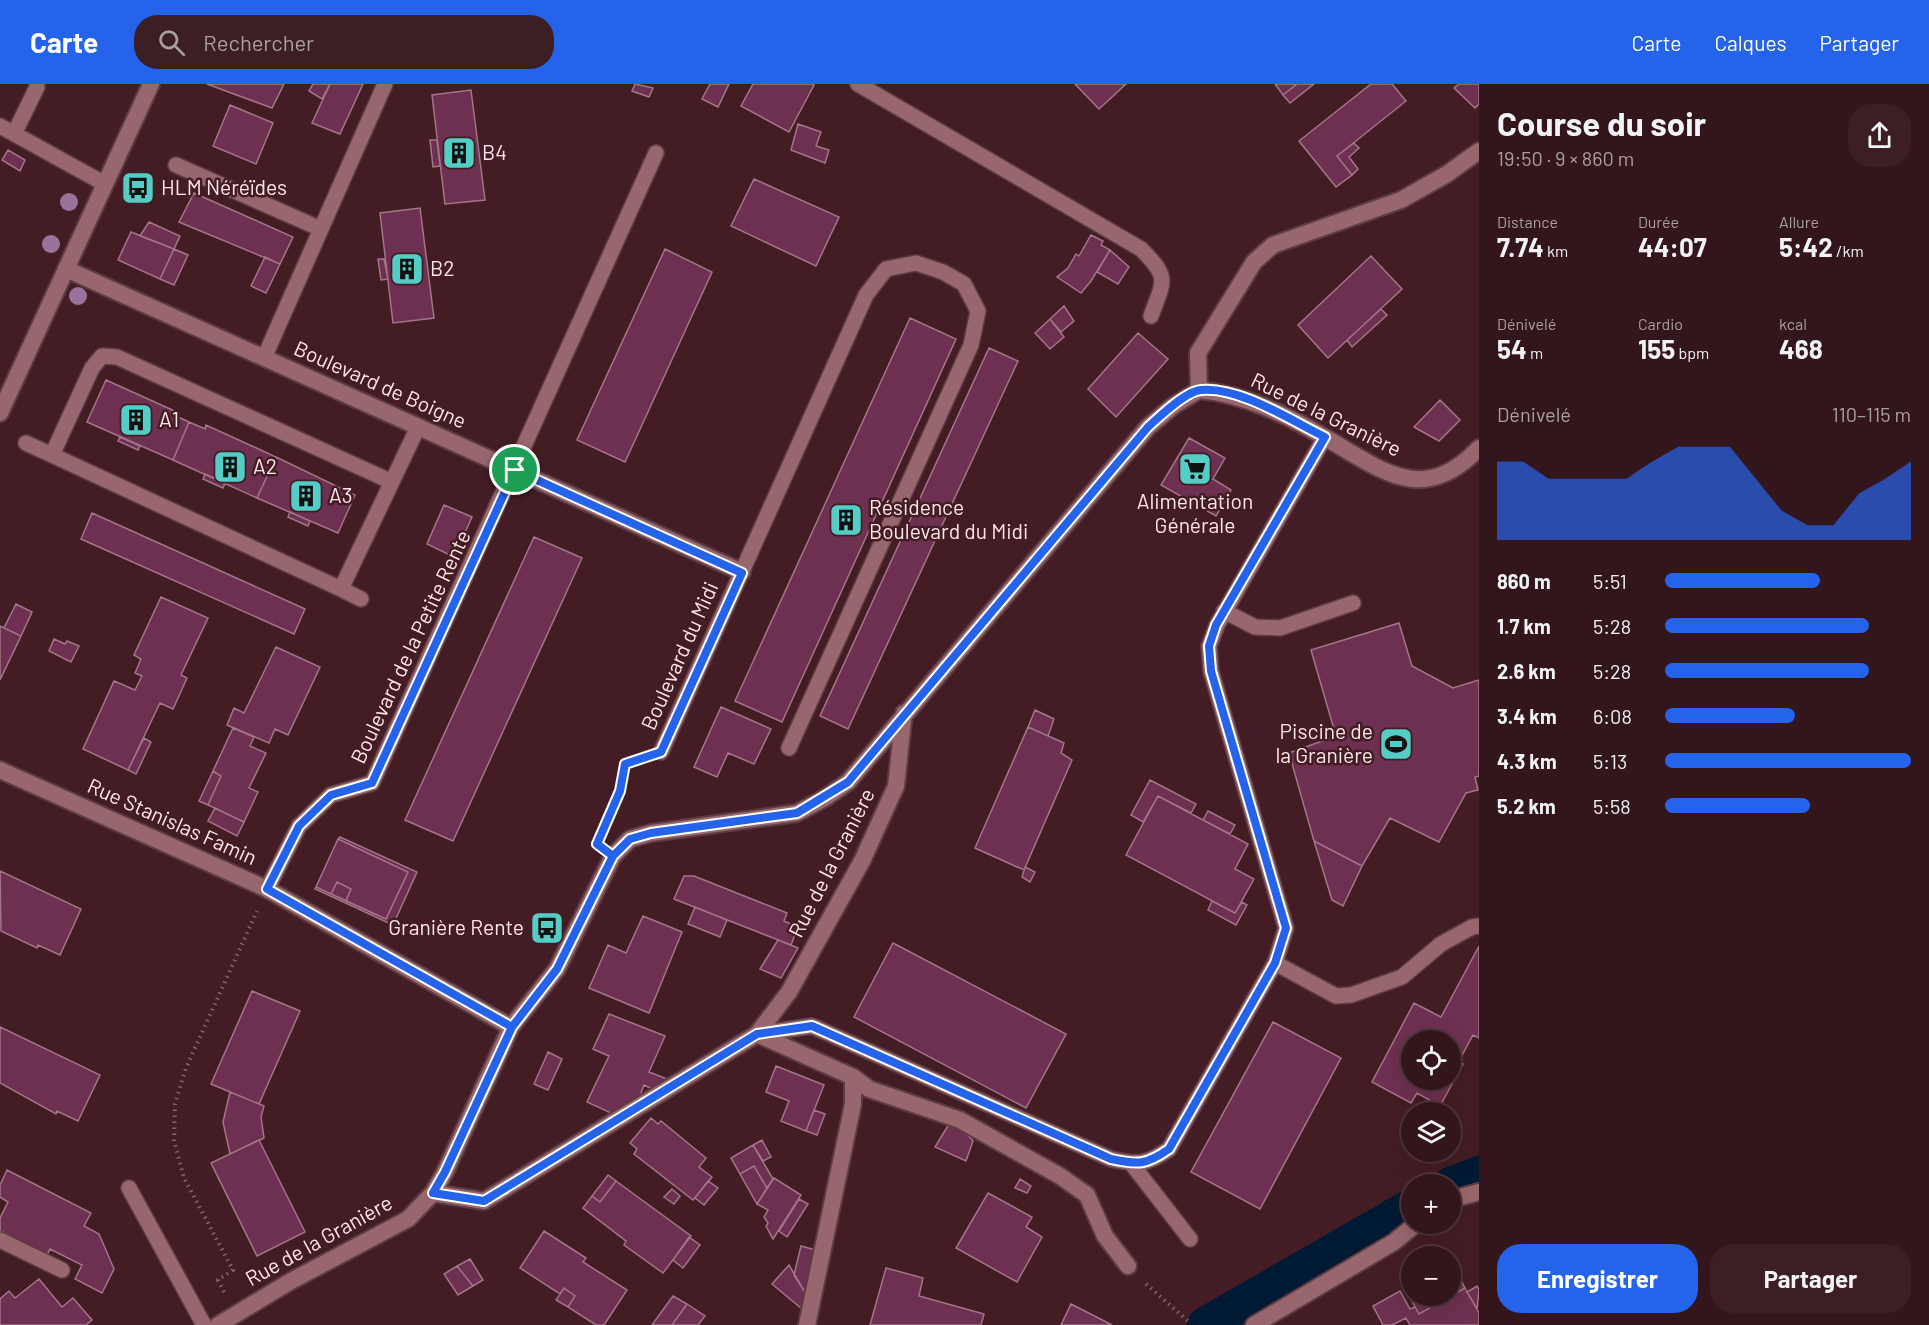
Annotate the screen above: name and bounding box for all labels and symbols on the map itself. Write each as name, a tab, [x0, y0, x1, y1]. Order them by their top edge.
building icon: B4	[441, 135, 477, 171]
place label: B4	[482, 139, 507, 164]
bus stop icon: HLM Néréïdes	[120, 170, 156, 206]
place label: HLM Néréïdes	[161, 174, 287, 199]
building icon: B2	[389, 251, 425, 287]
place label: B2	[430, 255, 454, 280]
street label: Boulevard de Boigne	[291, 334, 471, 433]
street label: Rue de la Granière	[1248, 366, 1406, 461]
building icon: A1	[118, 402, 154, 438]
place label: A1	[159, 406, 179, 431]
pin	[489, 444, 540, 495]
building icon: A2	[212, 449, 248, 485]
supermarket icon: Alimentation Générale	[1177, 451, 1213, 487]
place label: A2	[253, 453, 277, 478]
building icon: A3	[288, 478, 324, 514]
place label: A3	[329, 482, 353, 507]
place label: Alimentation Générale	[1137, 488, 1253, 537]
place label: Résidence Boulevard du Midi	[869, 494, 1028, 543]
building icon: Résidence Boulevard du Midi	[828, 502, 864, 538]
street label: Boulevard de la Petite Rente	[345, 526, 475, 767]
street label: Boulevard du Midi	[635, 577, 722, 733]
place label: Piscine de la Granière	[1275, 718, 1373, 767]
sports icon: Piscine de la Granière	[1378, 726, 1414, 762]
street label: Rue Stanislas Famin	[84, 772, 261, 869]
street label: Rue de la Granière	[782, 784, 879, 941]
bus stop icon: Granière Rente	[529, 910, 565, 946]
place label: Granière Rente	[388, 914, 524, 939]
street label: Rue de la Granière	[241, 1189, 396, 1290]

